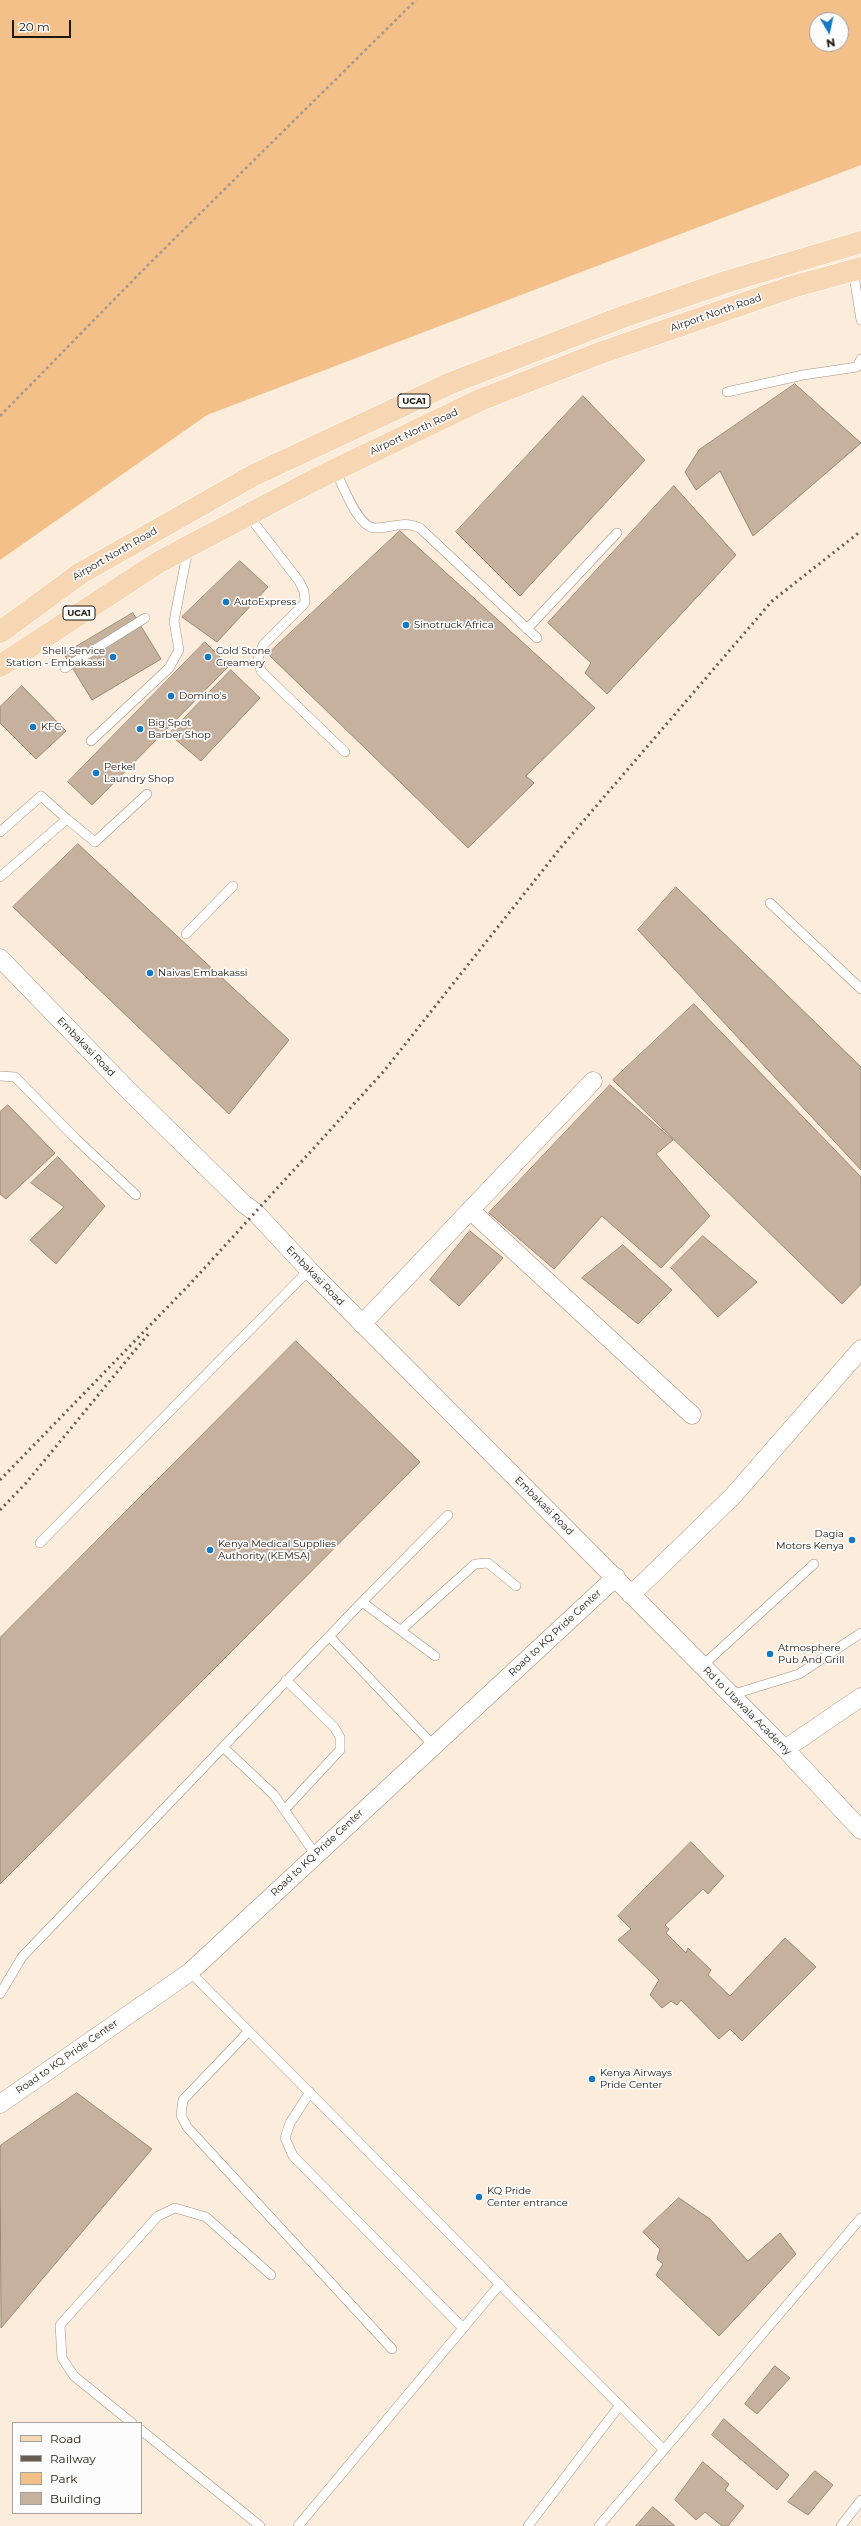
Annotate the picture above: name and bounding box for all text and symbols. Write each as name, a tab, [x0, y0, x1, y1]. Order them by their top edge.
scale bar	[14, 12, 73, 38]
north arrow	[809, 12, 849, 52]
text: 20 m	[19, 19, 50, 34]
text: N	[825, 35, 836, 50]
street label: Airport North Road	[669, 292, 763, 334]
road number: UCA1	[398, 394, 430, 408]
street label: Airport North Road	[368, 406, 460, 458]
street label: Airport North Road	[71, 525, 159, 583]
place label: AutoExpress	[234, 596, 296, 608]
marker: AutoExpress	[221, 597, 231, 607]
road number: UCA1	[63, 606, 95, 620]
place label: Sinotruck Africa	[414, 619, 494, 631]
marker: Sinotruck Africa	[401, 620, 411, 630]
place label: Shell Service Station - Embakassi	[6, 645, 105, 668]
place label: Cold Stone Creamery	[216, 645, 270, 668]
marker: Shell Service Station - Embakassi	[108, 652, 118, 662]
marker: Cold Stone Creamery	[203, 652, 213, 662]
place label: Domino's	[179, 690, 227, 702]
marker: Domino's	[166, 691, 176, 701]
place label: Big Spot Barber Shop	[148, 717, 211, 740]
place label: KFC	[41, 721, 61, 733]
marker: KFC	[28, 722, 38, 732]
marker: Big Spot Barber Shop	[135, 724, 145, 734]
place label: Perkel Laundry Shop	[104, 761, 174, 784]
marker: Perkel Laundry Shop	[91, 768, 101, 778]
place label: Naivas Embakassi	[158, 967, 248, 979]
marker: Naivas Embakassi	[145, 968, 155, 978]
street label: Embakasi Road	[55, 1015, 117, 1079]
street label: Embakasi Road	[284, 1244, 346, 1308]
street label: Embakasi Road	[512, 1474, 576, 1538]
place label: Dagia Motors Kenya	[776, 1528, 844, 1552]
marker: Dagia Motors Kenya	[847, 1535, 857, 1545]
place label: Kenya Medical Supplies Authority (KEMSA)	[218, 1538, 336, 1562]
marker: Kenya Medical Supplies Authority (KEMSA)	[205, 1545, 215, 1555]
street label: Road to KQ Pride Center	[506, 1587, 604, 1679]
place label: Atmosphere Pub And Grill	[778, 1642, 844, 1666]
marker: Atmosphere Pub And Grill	[765, 1649, 775, 1659]
street label: Rd to Utawala Academy	[700, 1664, 794, 1758]
street label: Road to KQ Pride Center	[268, 1807, 366, 1899]
street label: Road to KQ Pride Center	[14, 2017, 120, 2097]
place label: Kenya Airways Pride Center	[600, 2067, 672, 2090]
marker: Kenya Airways Pride Center	[587, 2074, 597, 2084]
place label: KQ Pride Center entrance	[487, 2185, 568, 2208]
marker: KQ Pride Center entrance	[474, 2192, 484, 2202]
legend	[12, 2422, 142, 2514]
text: Road	[50, 2431, 81, 2446]
text: Railway	[50, 2451, 96, 2466]
text: Park	[50, 2471, 77, 2486]
text: Building	[50, 2491, 101, 2506]

